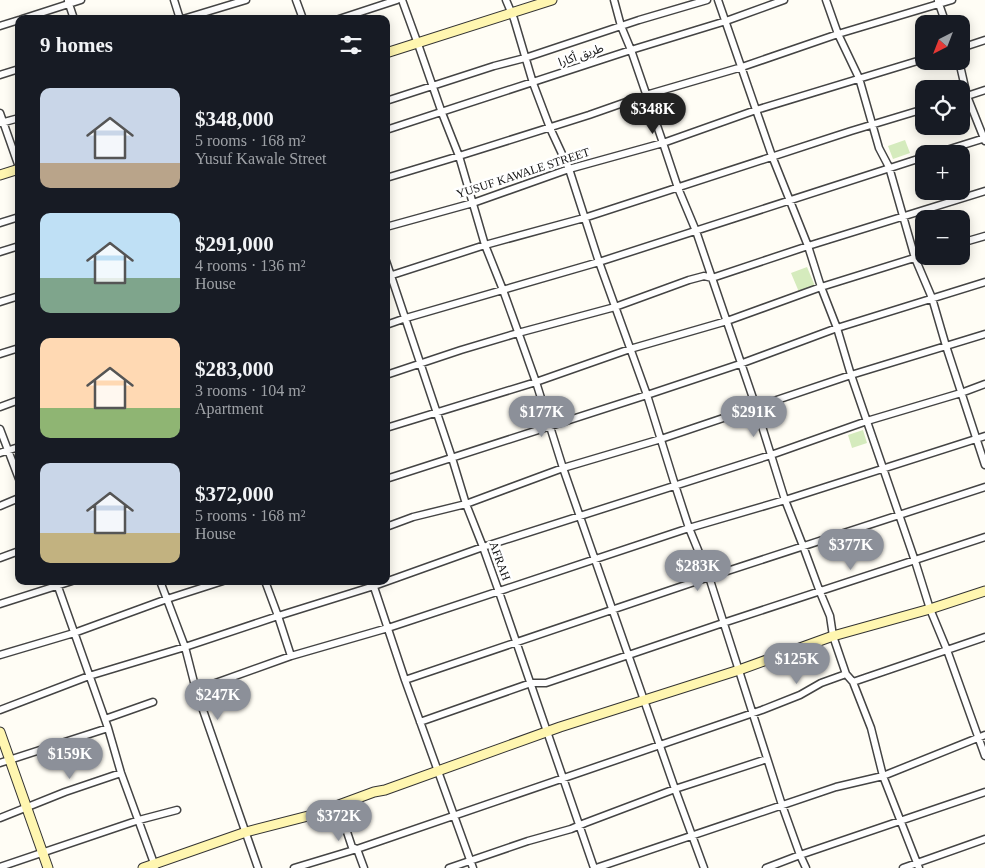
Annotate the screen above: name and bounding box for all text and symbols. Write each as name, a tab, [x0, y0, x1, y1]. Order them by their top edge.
north arrow	[915, 15, 970, 70]
map controls	[915, 15, 970, 265]
icon: filters	[337, 31, 365, 59]
text: 9 homes	[40, 33, 113, 57]
street label: طريق أكارا	[556, 40, 606, 70]
button: locate	[915, 80, 970, 135]
pin: $348K	[618, 92, 688, 135]
text: $348K	[631, 100, 675, 117]
text: $348,000	[195, 107, 274, 131]
icon: home	[80, 108, 140, 168]
text: 5 rooms · 168 m²	[195, 132, 306, 149]
street label: YUSUF KAWALE STREET	[455, 145, 592, 201]
button: +	[915, 145, 970, 200]
text: Yusuf Kawale Street	[195, 150, 327, 167]
button: −	[915, 210, 970, 265]
text: $291,000	[195, 232, 274, 256]
icon: home	[80, 233, 140, 293]
text: 4 rooms · 136 m²	[195, 257, 306, 274]
text: House	[195, 275, 236, 292]
text: $283,000	[195, 357, 274, 381]
icon: home	[80, 358, 140, 418]
text: 3 rooms · 104 m²	[195, 382, 306, 399]
pin: $177K	[507, 396, 577, 438]
pin: $291K	[719, 396, 789, 438]
text: Apartment	[195, 400, 263, 417]
text: $177K	[520, 403, 564, 420]
text: $291K	[732, 403, 776, 420]
text: $372,000	[195, 482, 274, 506]
icon: home	[80, 483, 140, 543]
text: 5 rooms · 168 m²	[195, 507, 306, 524]
text: House	[195, 525, 236, 542]
pin: $377K	[816, 528, 886, 571]
text: $377K	[829, 536, 873, 553]
street label: AFRAH	[486, 539, 514, 583]
pin: $283K	[663, 550, 733, 592]
text: $283K	[676, 557, 720, 574]
pin: $125K	[762, 642, 832, 685]
text: $125K	[775, 650, 819, 667]
pin: $247K	[183, 678, 253, 721]
text: $247K	[196, 686, 240, 703]
pin: $159K	[35, 738, 105, 780]
text: $159K	[48, 745, 92, 762]
pin: $372K	[304, 800, 374, 842]
text: $372K	[317, 807, 361, 824]

